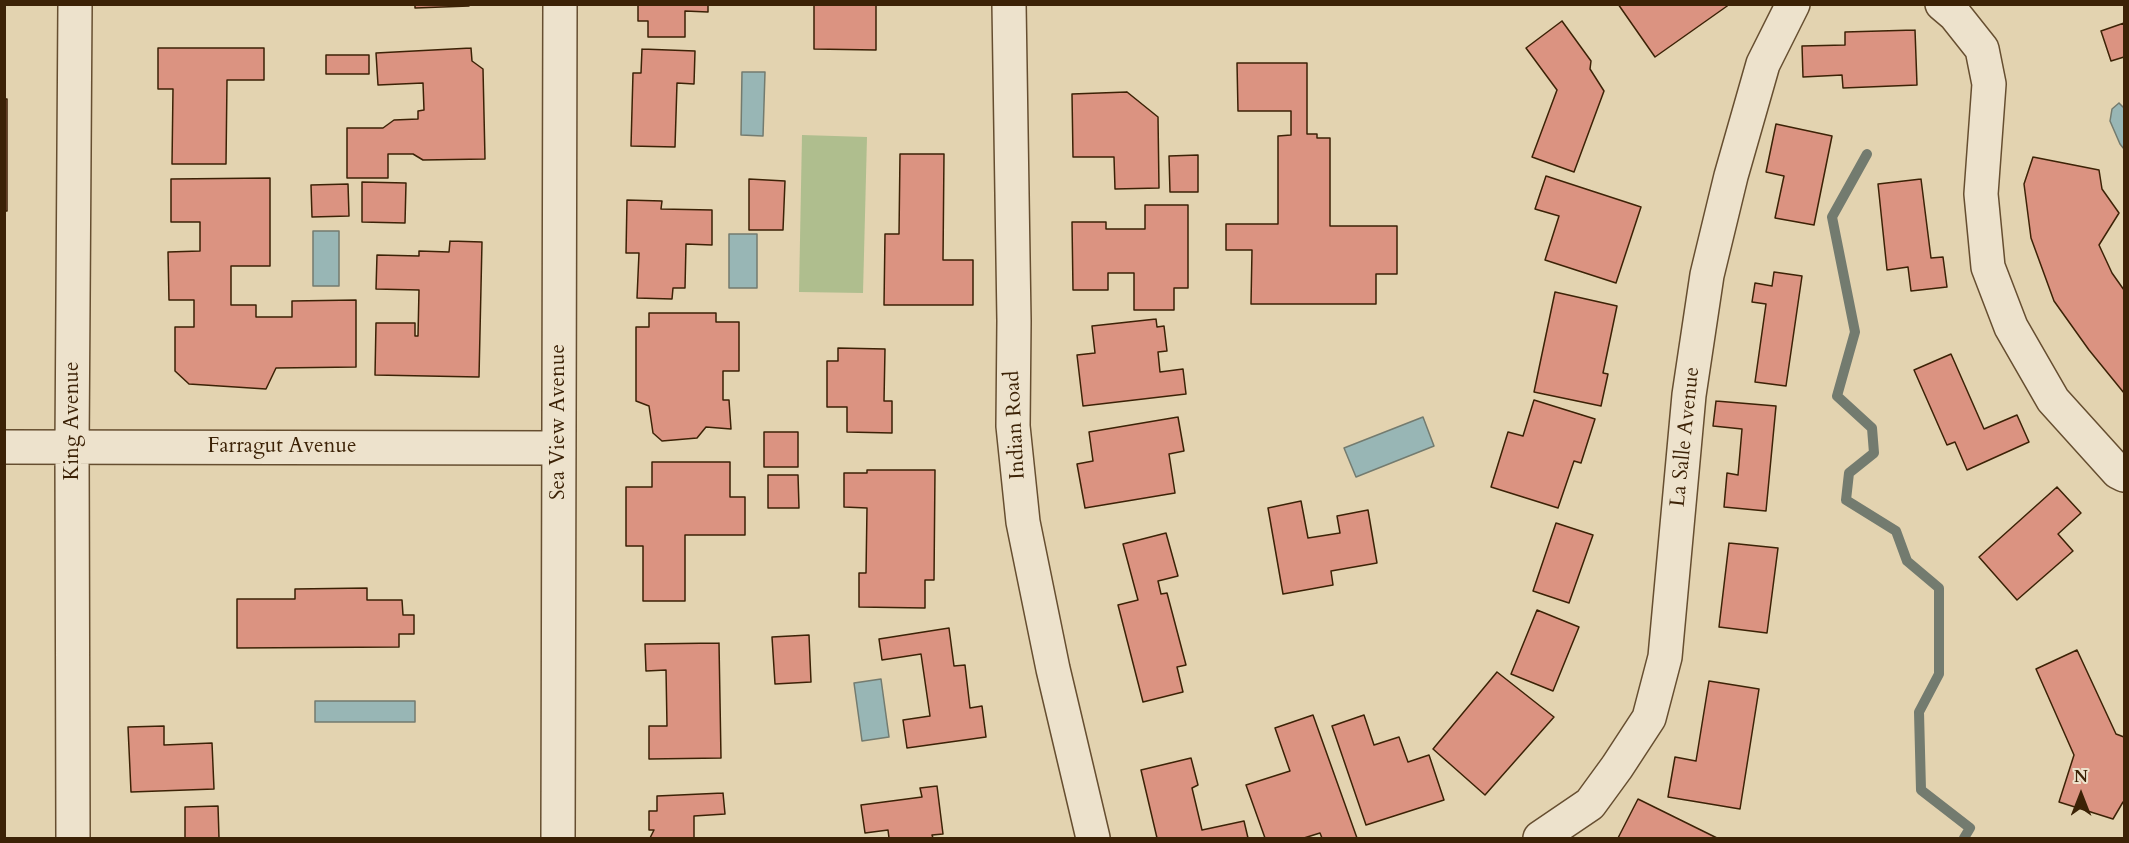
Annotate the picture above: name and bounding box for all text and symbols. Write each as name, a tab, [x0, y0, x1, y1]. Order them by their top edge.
street label: Sea View Avenue	[546, 344, 572, 500]
street label: King Avenue	[60, 362, 86, 480]
street label: La Salle Avenue	[1666, 366, 1706, 508]
street label: Indian Road	[1001, 370, 1031, 480]
street label: Farragut Avenue	[207, 434, 357, 460]
north arrow	[2051, 765, 2111, 825]
text: N	[2074, 766, 2088, 788]

